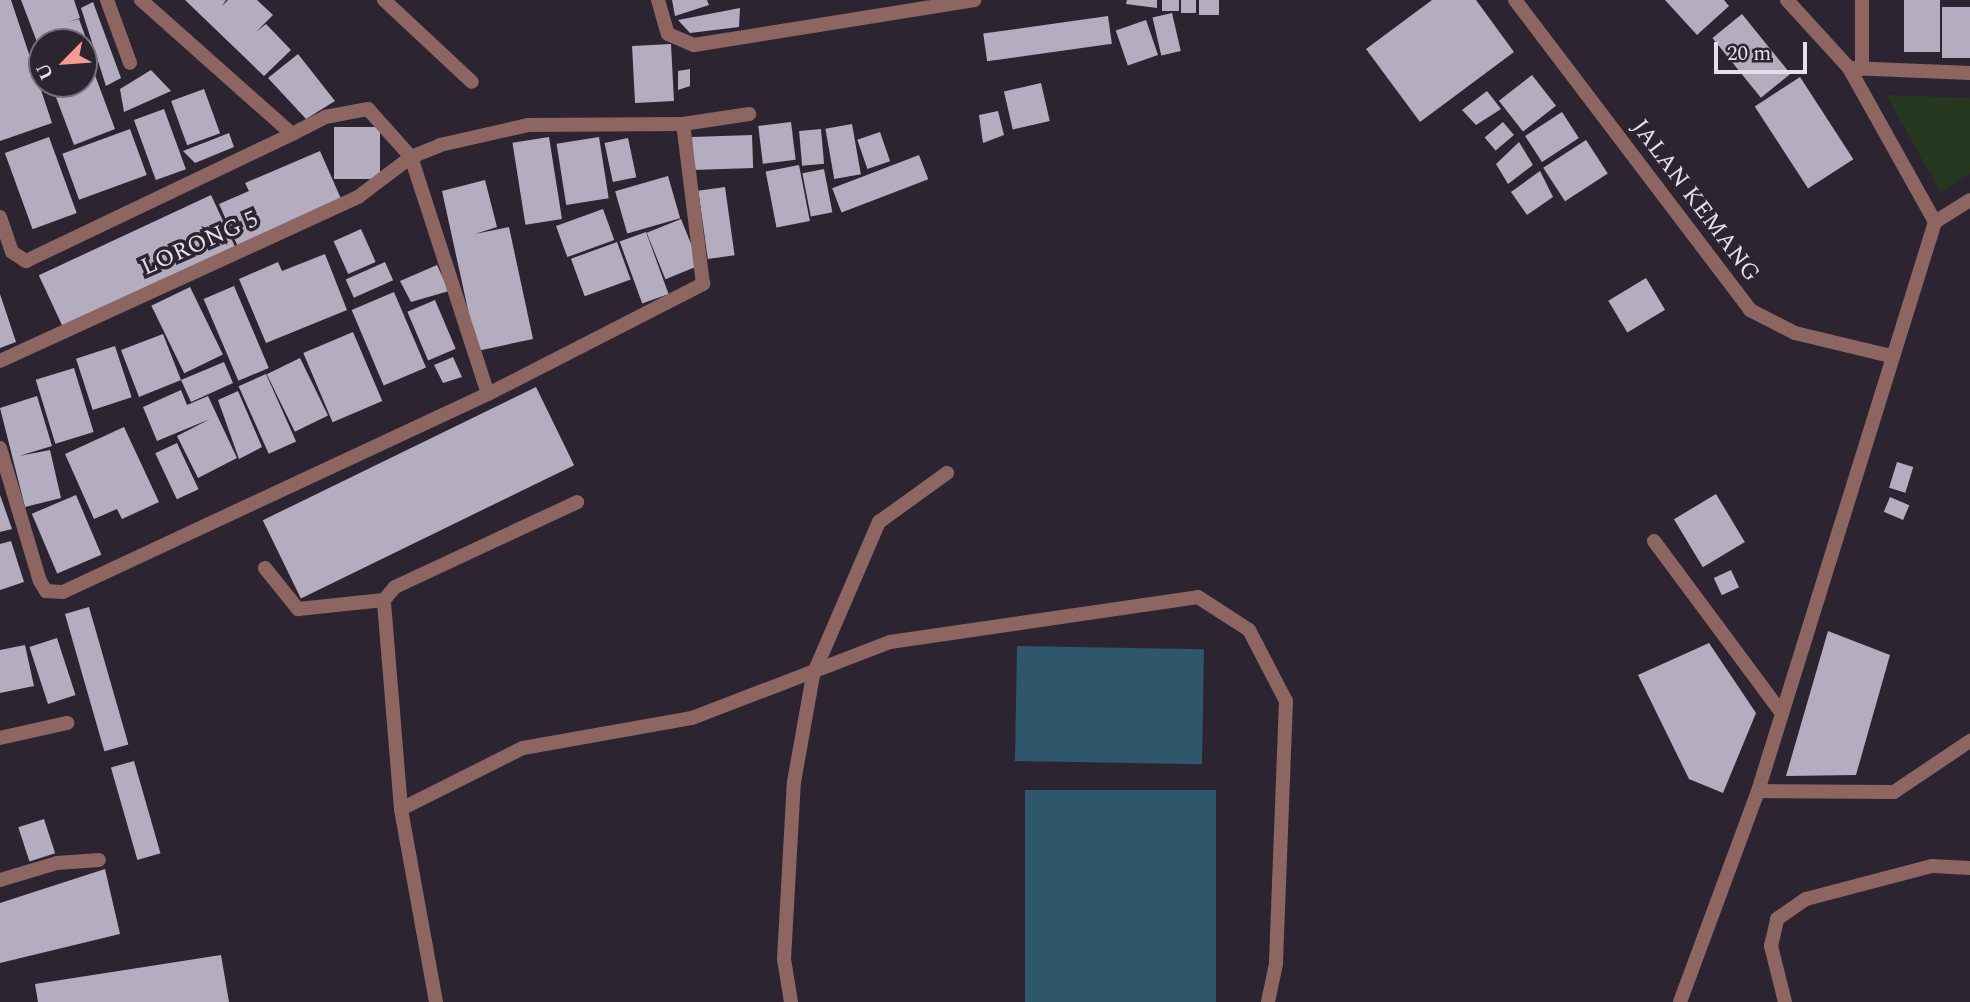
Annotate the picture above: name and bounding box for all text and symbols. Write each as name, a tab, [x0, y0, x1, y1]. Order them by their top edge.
north arrow	[28, 28, 98, 98]
scale bar	[1718, 28, 1811, 72]
text: 20 m	[1727, 38, 1771, 70]
text: U	[29, 58, 62, 85]
street label: JALAN KEMANG	[1625, 114, 1765, 288]
street label: LORONG 5	[137, 205, 263, 283]

